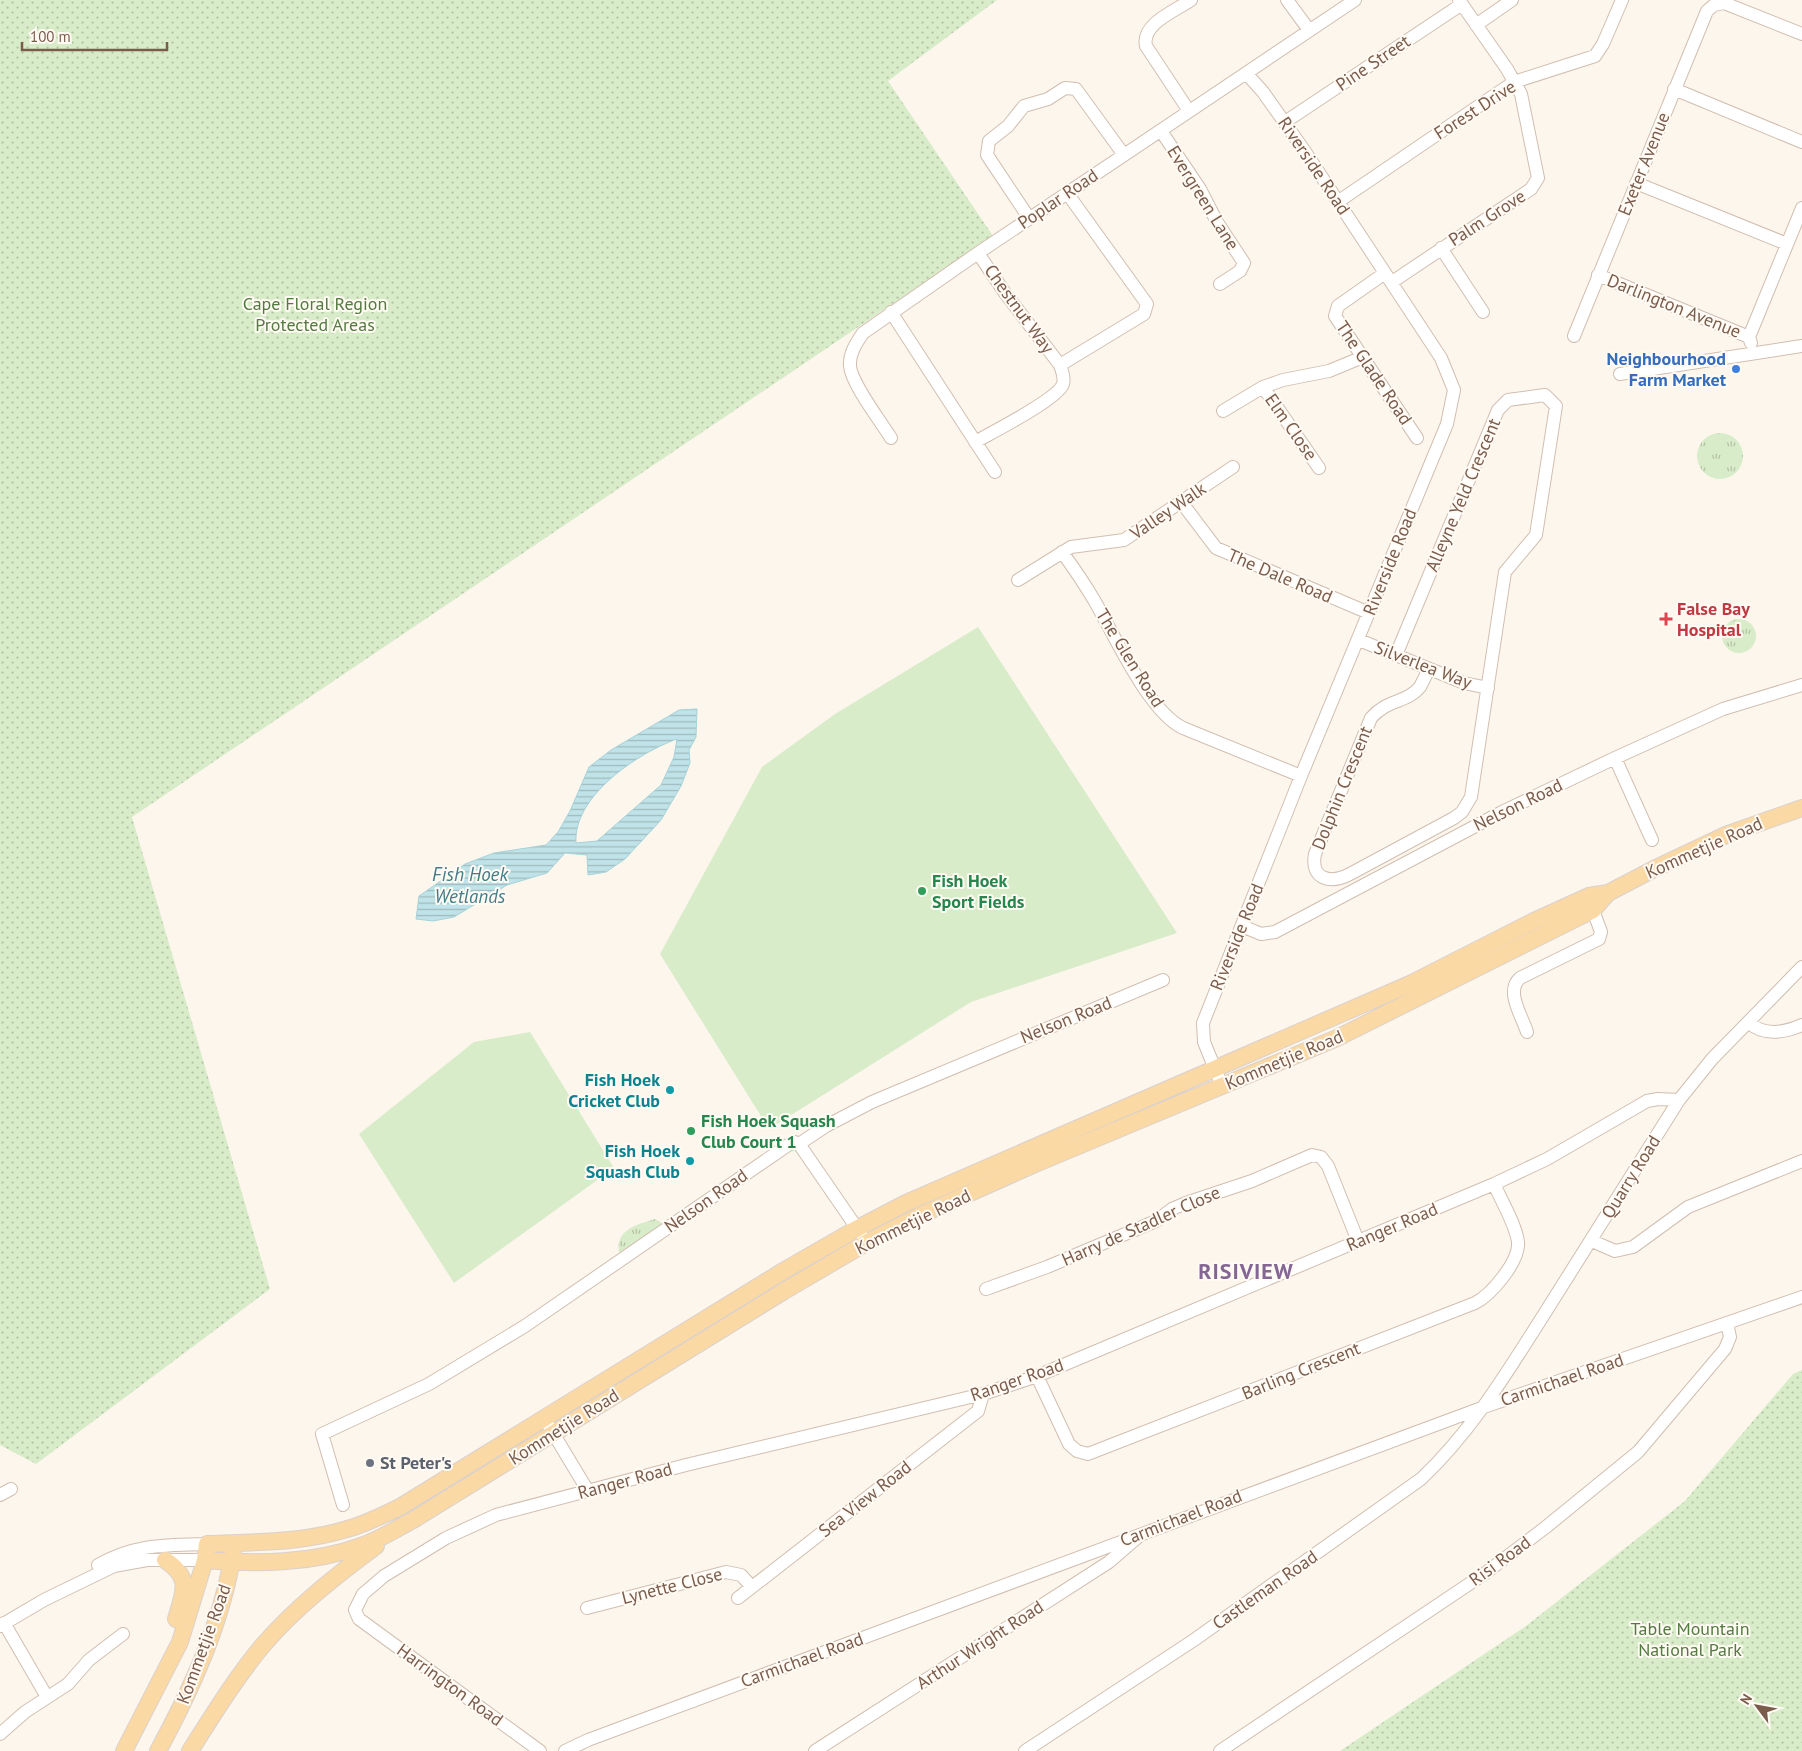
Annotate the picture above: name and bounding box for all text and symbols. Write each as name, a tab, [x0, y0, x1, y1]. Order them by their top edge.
scale bar	[22, 20, 168, 52]
text: 100 m	[30, 27, 71, 46]
street label: Pine Street	[1331, 29, 1414, 96]
street label: Forest Drive	[1429, 75, 1520, 145]
street label: Exeter Avenue	[1612, 109, 1675, 219]
street label: Riverside Road	[1273, 112, 1356, 219]
street label: Evergreen Lane	[1162, 141, 1245, 254]
street label: Poplar Road	[1013, 163, 1102, 234]
street label: Palm Grove	[1444, 184, 1530, 251]
street label: Chestnut Way	[979, 260, 1060, 358]
street label: Darlington Avenue	[1604, 268, 1744, 343]
park label: Cape Floral Region Protected Areas	[243, 292, 387, 336]
street label: The Glade Road	[1331, 316, 1418, 429]
place label: Neighbourhood Farm Market	[1607, 347, 1727, 391]
marker: Neighbourhood Farm Market	[1730, 363, 1742, 375]
street label: Elm Close	[1260, 389, 1323, 465]
street label: Alleyne Yeld Crescent	[1420, 415, 1505, 575]
street label: Valley Walk	[1125, 477, 1210, 545]
street label: Riverside Road	[1358, 505, 1421, 619]
street label: The Dale Road	[1224, 543, 1336, 608]
place label: False Bay Hospital	[1677, 597, 1750, 641]
street label: The Glen Road	[1091, 604, 1170, 711]
marker: False Bay Hospital	[1659, 612, 1673, 626]
street label: Silverlea Way	[1371, 635, 1476, 694]
street label: Dolphin Crescent	[1306, 723, 1377, 853]
street label: Nelson Road	[1469, 773, 1566, 836]
street label: Kommetjie Road	[1642, 811, 1766, 884]
water label: Fish Hoek Wetlands	[432, 862, 509, 908]
place label: Fish Hoek Sport Fields	[932, 869, 1025, 913]
street label: Riverside Road	[1205, 880, 1268, 994]
marker: Fish Hoek Sport Fields	[916, 885, 928, 897]
street label: Nelson Road	[1017, 991, 1115, 1048]
street label: Kommetjie Road	[1221, 1024, 1346, 1095]
place label: Fish Hoek Cricket Club	[568, 1068, 660, 1112]
marker: Fish Hoek Cricket Club	[664, 1084, 676, 1096]
place label: Fish Hoek Squash Club Court 1	[701, 1109, 836, 1153]
marker: Fish Hoek Squash Club Court 1	[685, 1125, 697, 1137]
street label: Quarry Road	[1596, 1131, 1665, 1223]
place label: Fish Hoek Squash Club	[586, 1139, 680, 1183]
marker: Fish Hoek Squash Club	[684, 1155, 696, 1167]
street label: Nelson Road	[660, 1163, 752, 1238]
street label: Harry de Stadler Close	[1058, 1180, 1224, 1271]
street label: Kommetjie Road	[851, 1184, 974, 1259]
street label: Ranger Road	[1343, 1197, 1441, 1256]
district label: RISIVIEW	[1198, 1257, 1294, 1285]
street label: Barling Crescent	[1238, 1336, 1363, 1405]
street label: Carmichael Road	[1497, 1348, 1626, 1411]
street label: Ranger Road	[967, 1353, 1067, 1406]
street label: Kommetjie Road	[504, 1383, 623, 1470]
place label: St Peter's	[380, 1451, 452, 1474]
street label: Sea View Road	[814, 1455, 916, 1542]
marker: St Peter's	[364, 1457, 376, 1469]
street label: Ranger Road	[575, 1457, 675, 1504]
street label: Carmichael Road	[1117, 1484, 1245, 1551]
street label: Risi Road	[1464, 1530, 1535, 1591]
street label: Castleman Road	[1208, 1545, 1322, 1634]
street label: Lynette Close	[619, 1562, 725, 1609]
street label: Kommetjie Road	[171, 1581, 236, 1707]
street label: Arthur Wright Road	[912, 1595, 1048, 1694]
park label: Table Mountain National Park	[1630, 1617, 1750, 1661]
street label: Carmichael Road	[737, 1627, 866, 1692]
street label: Harrington Road	[393, 1638, 508, 1731]
north arrow	[1732, 1681, 1782, 1731]
text: N	[1736, 1690, 1756, 1708]

